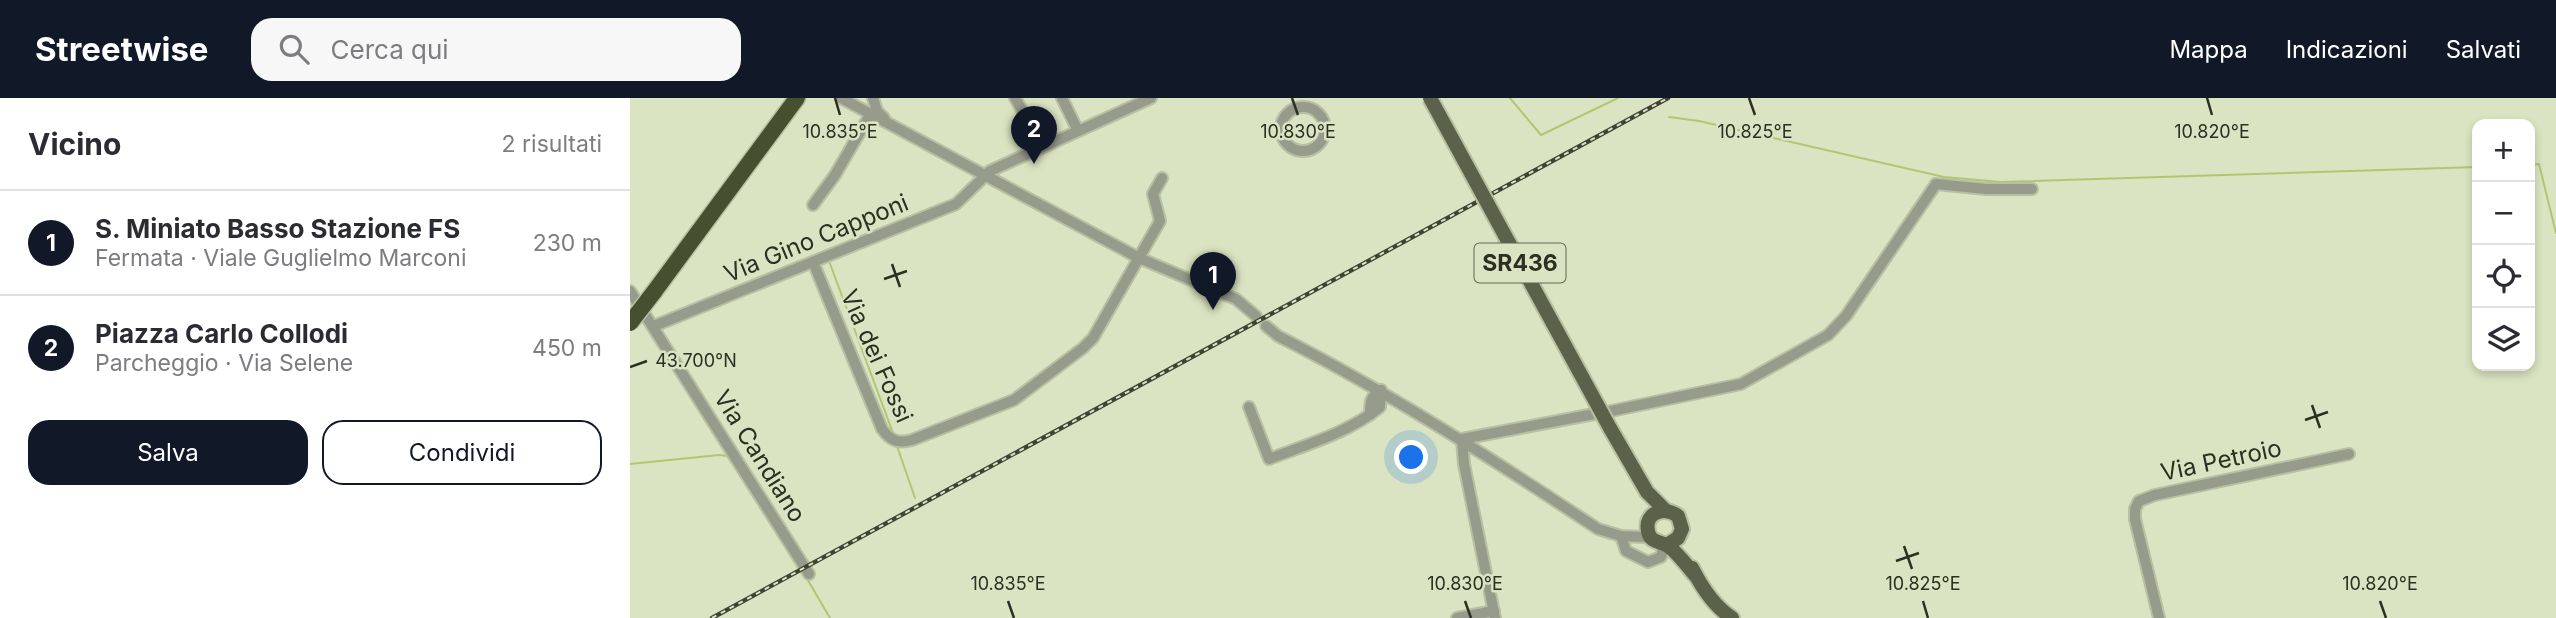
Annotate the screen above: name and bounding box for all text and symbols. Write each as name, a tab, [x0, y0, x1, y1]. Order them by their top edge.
search box	[251, 18, 741, 81]
text: Streetwise	[35, 29, 209, 69]
icon: search	[275, 30, 313, 68]
text: Cerca qui	[331, 34, 449, 65]
text: Mappa	[2169, 35, 2248, 64]
text: Indicazioni	[2286, 35, 2408, 64]
text: Salvati	[2446, 35, 2521, 64]
pin: 2	[1011, 106, 1057, 164]
map controls	[2472, 119, 2535, 371]
button: +	[2472, 119, 2535, 182]
text: 10.835°E	[802, 121, 878, 142]
text: 10.830°E	[1260, 121, 1336, 142]
text: 10.825°E	[1717, 121, 1793, 142]
text: 10.820°E	[2174, 121, 2250, 142]
text: Vicino	[28, 126, 121, 162]
text: 2 risultati	[502, 130, 602, 158]
button: −	[2472, 182, 2535, 245]
street label: Via Gino Capponi	[720, 188, 912, 288]
text: S. Miniato Basso Stazione FS	[95, 213, 460, 244]
text: 1	[46, 229, 56, 257]
text: 230 m	[533, 229, 602, 257]
text: Fermata · Viale Guglielmo Marconi	[95, 244, 467, 272]
road number: SR436	[1474, 244, 1566, 282]
button: locate	[2472, 245, 2535, 308]
pin: 1	[1190, 252, 1236, 310]
street label: Via dei Fossi	[835, 285, 919, 427]
button: layers	[2472, 308, 2535, 371]
text: Piazza Carlo Collodi	[95, 318, 348, 349]
text: 2	[44, 334, 58, 362]
text: 450 m	[532, 334, 602, 362]
text: Parcheggio · Via Selene	[95, 349, 353, 377]
text: 43.700°N	[655, 350, 737, 371]
street label: Via Candiano	[708, 385, 812, 527]
button: Salva	[28, 420, 308, 485]
button: Condividi	[322, 420, 602, 485]
street label: Via Petroio	[2158, 433, 2284, 487]
your location	[1394, 440, 1428, 474]
text: 10.835°E	[970, 573, 1046, 594]
text: 10.830°E	[1427, 573, 1503, 594]
text: 10.825°E	[1885, 573, 1961, 594]
text: 10.820°E	[2342, 573, 2418, 594]

